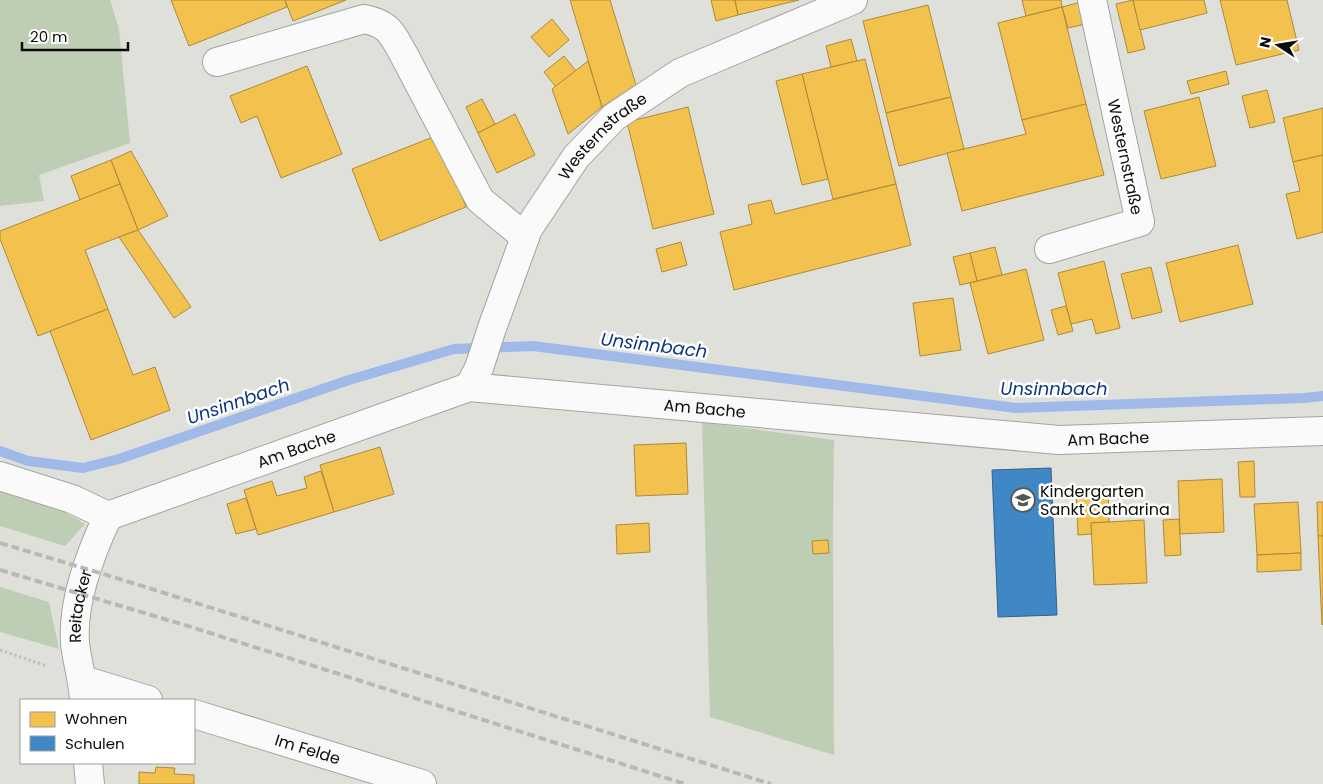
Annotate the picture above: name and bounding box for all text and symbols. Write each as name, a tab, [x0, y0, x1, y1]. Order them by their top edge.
scale bar	[22, 20, 129, 52]
north arrow	[1253, 20, 1303, 70]
text: 20 m	[30, 26, 68, 47]
text: N	[1254, 35, 1276, 50]
street label: Westernstraße	[552, 87, 651, 184]
street label: Westernstraße	[1102, 97, 1148, 217]
water label: Unsinnbach	[599, 326, 709, 364]
water label: Unsinnbach	[183, 372, 293, 430]
water label: Unsinnbach	[1000, 376, 1108, 401]
street label: Am Bache	[663, 393, 747, 423]
street label: Am Bache	[254, 424, 339, 473]
street label: Am Bache	[1067, 425, 1150, 451]
place label: Kindergarten Sankt Catharina	[1040, 480, 1170, 521]
school or university icon: Kindergarten Sankt Catharina	[1010, 487, 1036, 513]
street label: Reitacker	[63, 566, 97, 643]
legend	[20, 699, 195, 764]
text: Wohnen	[65, 708, 127, 729]
street label: Im Felde	[272, 728, 343, 770]
text: Schulen	[65, 733, 125, 754]

